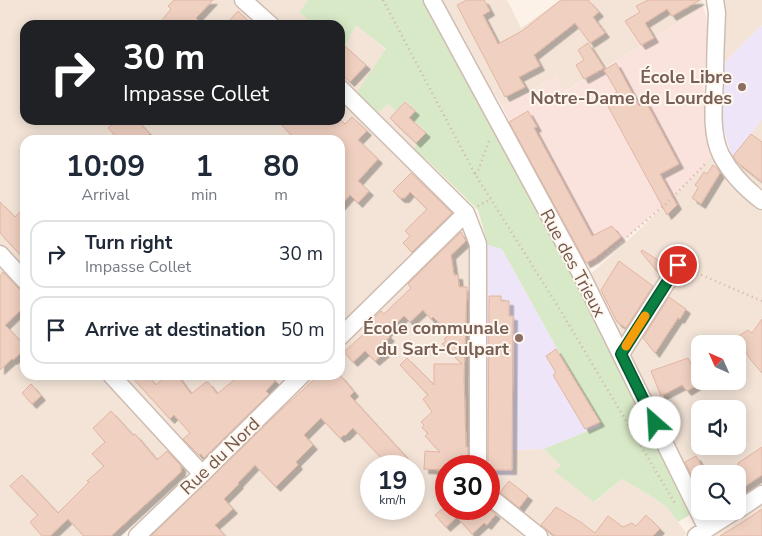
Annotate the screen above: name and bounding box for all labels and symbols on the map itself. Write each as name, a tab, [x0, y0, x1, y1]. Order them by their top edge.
place label: École Libre Notre-Dame de Lourdes	[530, 65, 732, 110]
marker: École Libre Notre-Dame de Lourdes	[736, 81, 748, 93]
street label: Rue des Trieux	[534, 205, 612, 322]
pin	[657, 244, 699, 286]
place label: École communale du Sart-Culpart	[363, 316, 509, 361]
marker: École communale du Sart-Culpart	[513, 332, 525, 344]
north arrow	[691, 335, 746, 390]
position arrow	[628, 396, 680, 448]
street label: Rue du Nord	[175, 412, 265, 500]
speed limit sign: 30	[435, 455, 500, 520]

